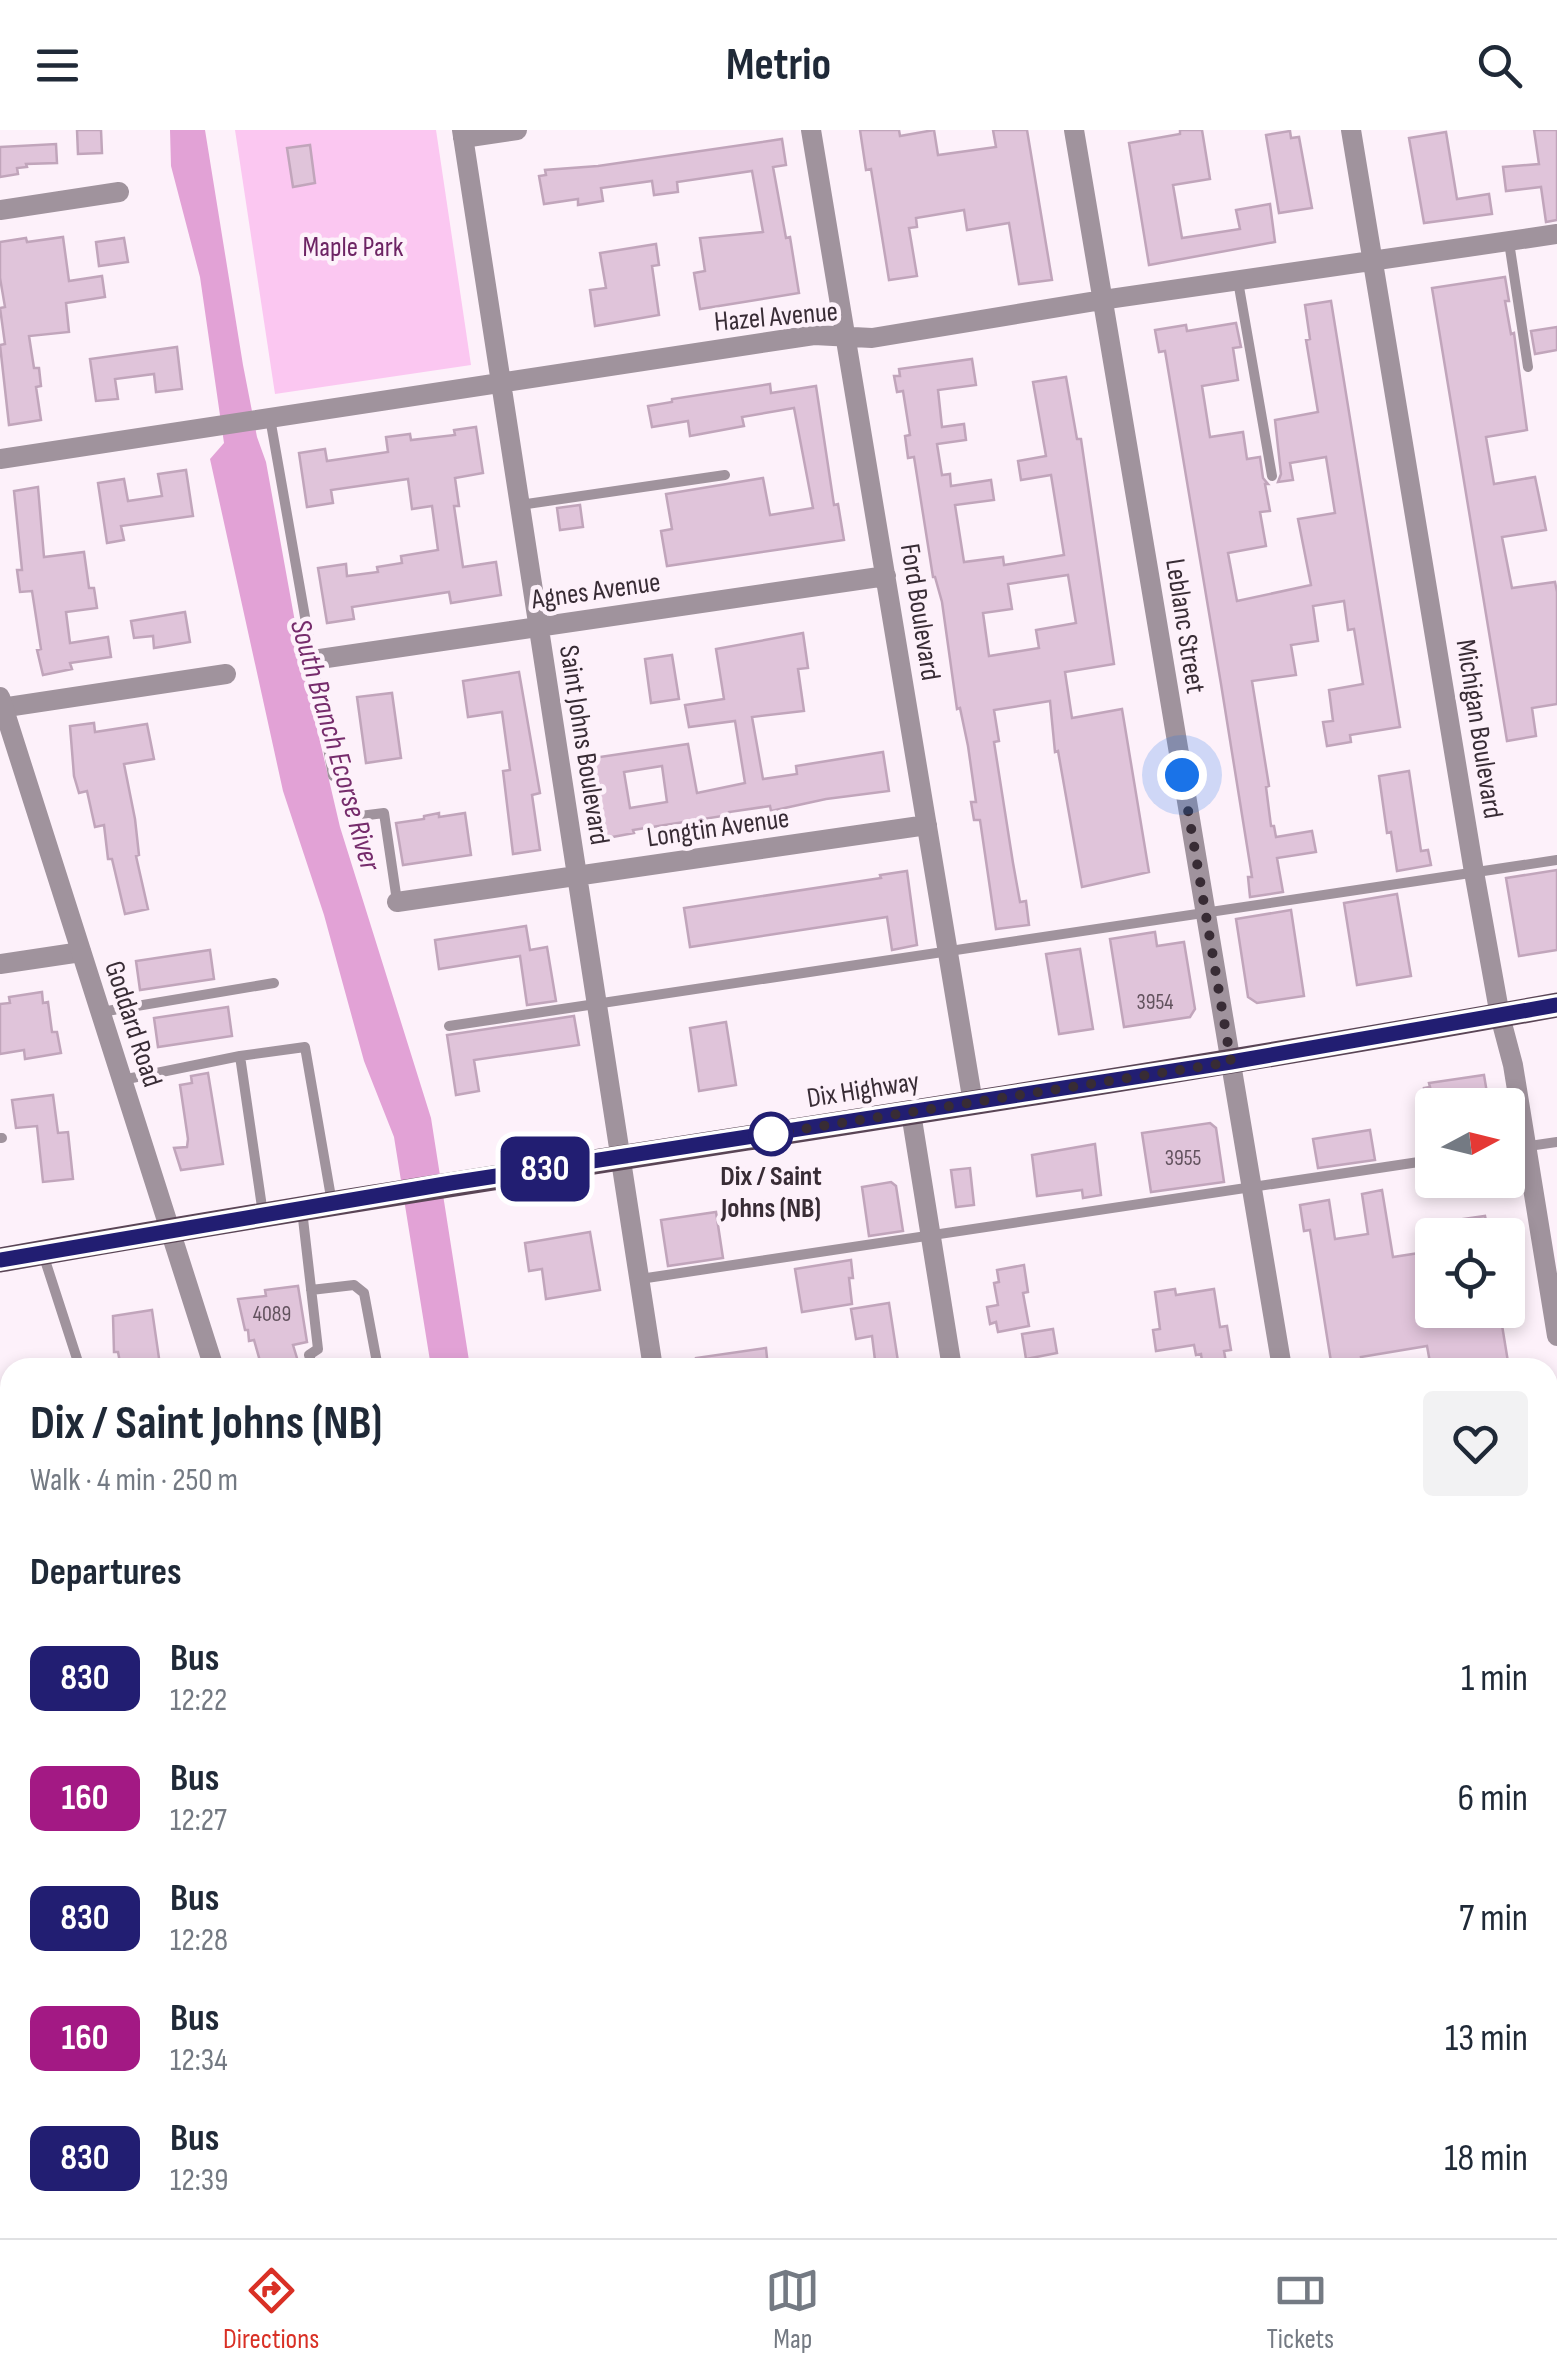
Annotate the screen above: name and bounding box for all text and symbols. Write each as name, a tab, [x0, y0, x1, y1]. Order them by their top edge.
icon: menu	[30, 38, 85, 93]
text: Metrio	[726, 38, 831, 93]
icon: search	[1472, 38, 1527, 93]
park label: Maple Park	[303, 231, 404, 264]
street label: Hazel Avenue	[713, 295, 839, 339]
street label: Ford Boulevard	[893, 541, 947, 683]
street label: Leblanc Street	[1158, 556, 1212, 696]
street label: Agnes Avenue	[528, 566, 663, 617]
water label: South Branch Ecorse River	[282, 615, 388, 876]
street label: Michigan Boulevard	[1449, 637, 1509, 821]
street label: Saint Johns Boulevard	[552, 643, 616, 847]
your location	[1157, 750, 1207, 800]
street label: Longtin Avenue	[645, 802, 791, 854]
street label: Goddard Road	[97, 957, 169, 1091]
house number: 3954	[1136, 989, 1174, 1016]
street label: Dix Highway	[804, 1065, 922, 1115]
north arrow	[1415, 1088, 1525, 1198]
map controls	[1415, 1088, 1525, 1328]
marker: Dix / Saint Johns (NB)	[750, 1113, 792, 1155]
line badge: 830	[488, 1136, 602, 1202]
house number: 3955	[1165, 1145, 1201, 1172]
text: 830	[521, 1148, 569, 1191]
place label: Dix / Saint Johns (NB)	[720, 1160, 822, 1225]
button: locate	[1415, 1218, 1525, 1328]
house number: 4089	[253, 1301, 291, 1328]
button: heart	[1423, 1391, 1528, 1496]
text: Dix / Saint Johns (NB)	[30, 1395, 382, 1452]
text: Walk · 4 min · 250 m	[30, 1461, 238, 1500]
text: Departures	[30, 1550, 182, 1595]
text: Bus	[170, 1636, 219, 1681]
text: 1 min	[1461, 1656, 1528, 1701]
text: 830	[61, 1657, 109, 1700]
text: 12:22	[170, 1681, 227, 1720]
text: Bus	[170, 1756, 219, 1801]
text: 6 min	[1458, 1776, 1528, 1821]
text: 160	[62, 1777, 108, 1820]
text: 12:27	[170, 1801, 227, 1840]
text: Bus	[170, 1876, 219, 1921]
text: 7 min	[1459, 1896, 1528, 1941]
text: 830	[61, 1897, 109, 1940]
text: 12:28	[170, 1921, 228, 1960]
text: Bus	[170, 1996, 219, 2041]
text: 13 min	[1445, 2016, 1528, 2061]
text: 160	[62, 2017, 108, 2060]
text: 12:34	[170, 2041, 228, 2080]
text: Bus	[170, 2116, 219, 2161]
text: 18 min	[1444, 2136, 1528, 2181]
text: 830	[61, 2137, 109, 2180]
text: 12:39	[170, 2161, 228, 2200]
tab: Directions	[223, 2263, 319, 2356]
tab: Map	[765, 2263, 820, 2356]
tab: Tickets	[1266, 2263, 1334, 2356]

